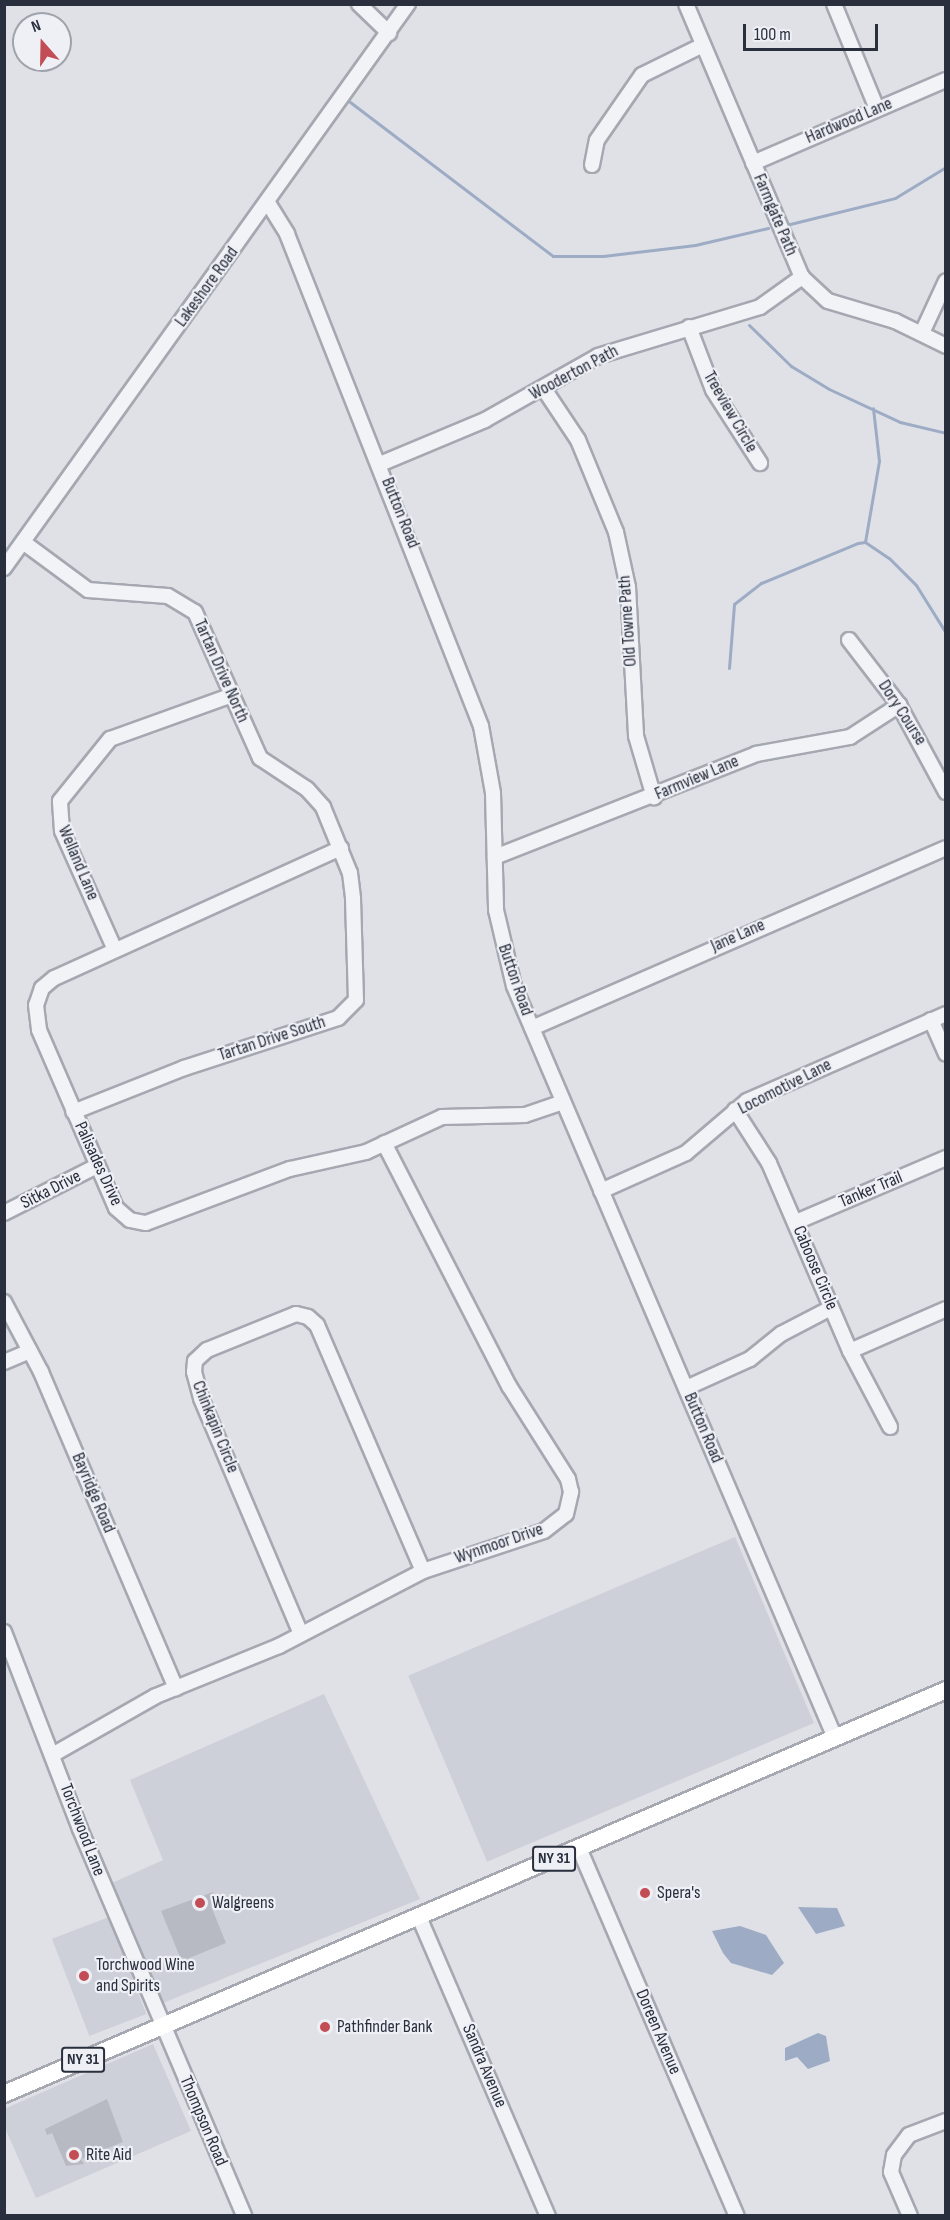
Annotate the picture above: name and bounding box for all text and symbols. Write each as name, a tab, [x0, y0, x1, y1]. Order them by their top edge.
north arrow	[12, 12, 72, 72]
scale bar	[746, 12, 881, 50]
text: N	[29, 16, 44, 37]
text: 100 m	[754, 24, 791, 45]
street label: Hardwood Lane	[802, 93, 896, 149]
street label: Farmgate Path	[748, 171, 802, 259]
street label: Lakeshore Road	[171, 243, 243, 331]
street label: Wooderton Path	[526, 341, 622, 405]
street label: Treeview Circle	[698, 367, 762, 457]
street label: Button Road	[376, 474, 424, 552]
street label: Old Towne Path	[614, 575, 642, 667]
street label: Tartan Drive North	[189, 616, 253, 726]
street label: Dory Course	[873, 676, 931, 750]
street label: Farmview Lane	[652, 751, 742, 805]
street label: Welland Lane	[53, 822, 103, 904]
street label: Jane Lane	[708, 915, 768, 957]
street label: Button Road	[493, 941, 537, 1019]
street label: Tartan Drive South	[216, 1011, 328, 1067]
street label: Locomotive Lane	[735, 1054, 835, 1120]
street label: Palisades Drive	[69, 1119, 127, 1209]
street label: Sitka Drive	[17, 1166, 85, 1214]
street label: Tanker Trail	[836, 1167, 906, 1213]
street label: Caboose Circle	[788, 1223, 842, 1313]
street label: Chinkapin Circle	[187, 1378, 243, 1476]
street label: Button Road	[679, 1390, 727, 1466]
street label: Bayridge Road	[66, 1450, 120, 1536]
street label: Wynmoor Drive	[452, 1519, 546, 1569]
street label: Torchwood Lane	[54, 1781, 110, 1879]
road number: NY 31	[532, 1846, 576, 1872]
place label: Spera's	[657, 1882, 700, 1904]
marker: Spera's	[638, 1886, 652, 1900]
place label: Walgreens	[212, 1892, 274, 1914]
marker: Walgreens	[193, 1896, 207, 1910]
place label: Torchwood Wine and Spirits	[96, 1955, 195, 1998]
marker: Torchwood Wine and Spirits	[77, 1969, 91, 1983]
street label: Doreen Avenue	[630, 1986, 686, 2078]
place label: Pathfinder Bank	[337, 2016, 432, 2038]
marker: Pathfinder Bank	[318, 2020, 332, 2034]
street label: Sandra Avenue	[457, 2021, 511, 2111]
road number: NY 31	[60, 2047, 106, 2073]
street label: Thompson Road	[174, 2073, 232, 2169]
place label: Rite Aid	[86, 2144, 132, 2166]
marker: Rite Aid	[67, 2148, 81, 2162]

